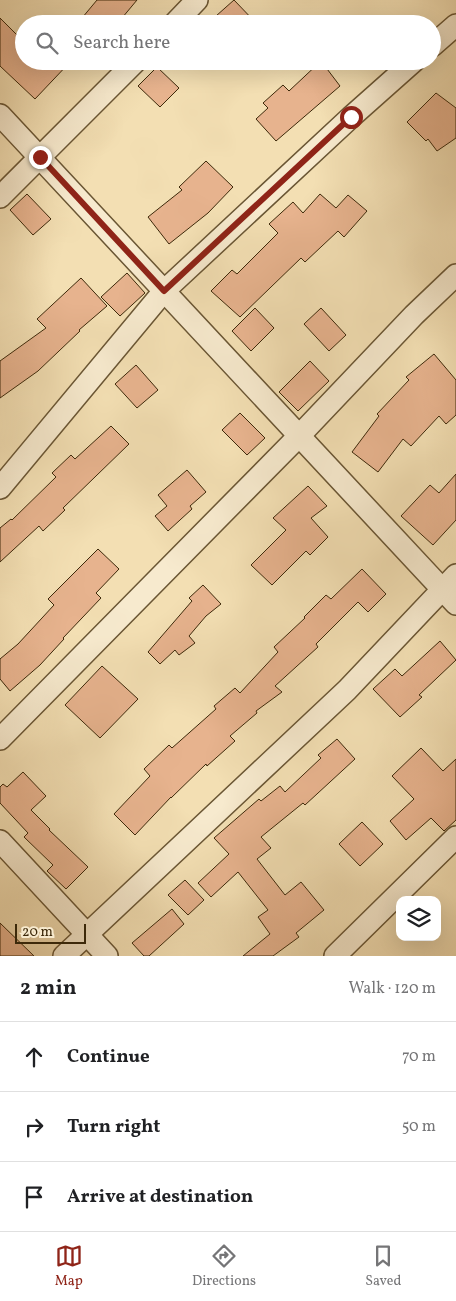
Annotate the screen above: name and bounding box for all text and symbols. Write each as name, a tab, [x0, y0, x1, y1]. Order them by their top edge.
search box	[15, 15, 441, 70]
icon: search	[33, 29, 61, 57]
text: Search here	[73, 30, 170, 56]
route start	[340, 106, 363, 129]
route end	[29, 146, 52, 169]
map controls	[396, 896, 441, 941]
button: layers	[396, 896, 441, 941]
scale bar	[15, 921, 86, 944]
text: 20 m	[22, 923, 53, 942]
text: 2 min	[20, 974, 77, 1003]
text: Walk · 120 m	[348, 978, 436, 1000]
icon: ahead	[20, 1043, 48, 1071]
text: Continue	[67, 1044, 150, 1070]
text: 70 m	[402, 1046, 436, 1068]
icon: right	[20, 1113, 48, 1141]
text: Turn right	[67, 1114, 160, 1140]
text: 50 m	[402, 1116, 436, 1138]
icon: arrive	[20, 1183, 48, 1211]
text: Arrive at destination	[67, 1184, 253, 1210]
tab: Map	[55, 1242, 83, 1291]
tab: Directions	[192, 1242, 256, 1291]
tab: Saved	[365, 1242, 401, 1291]

